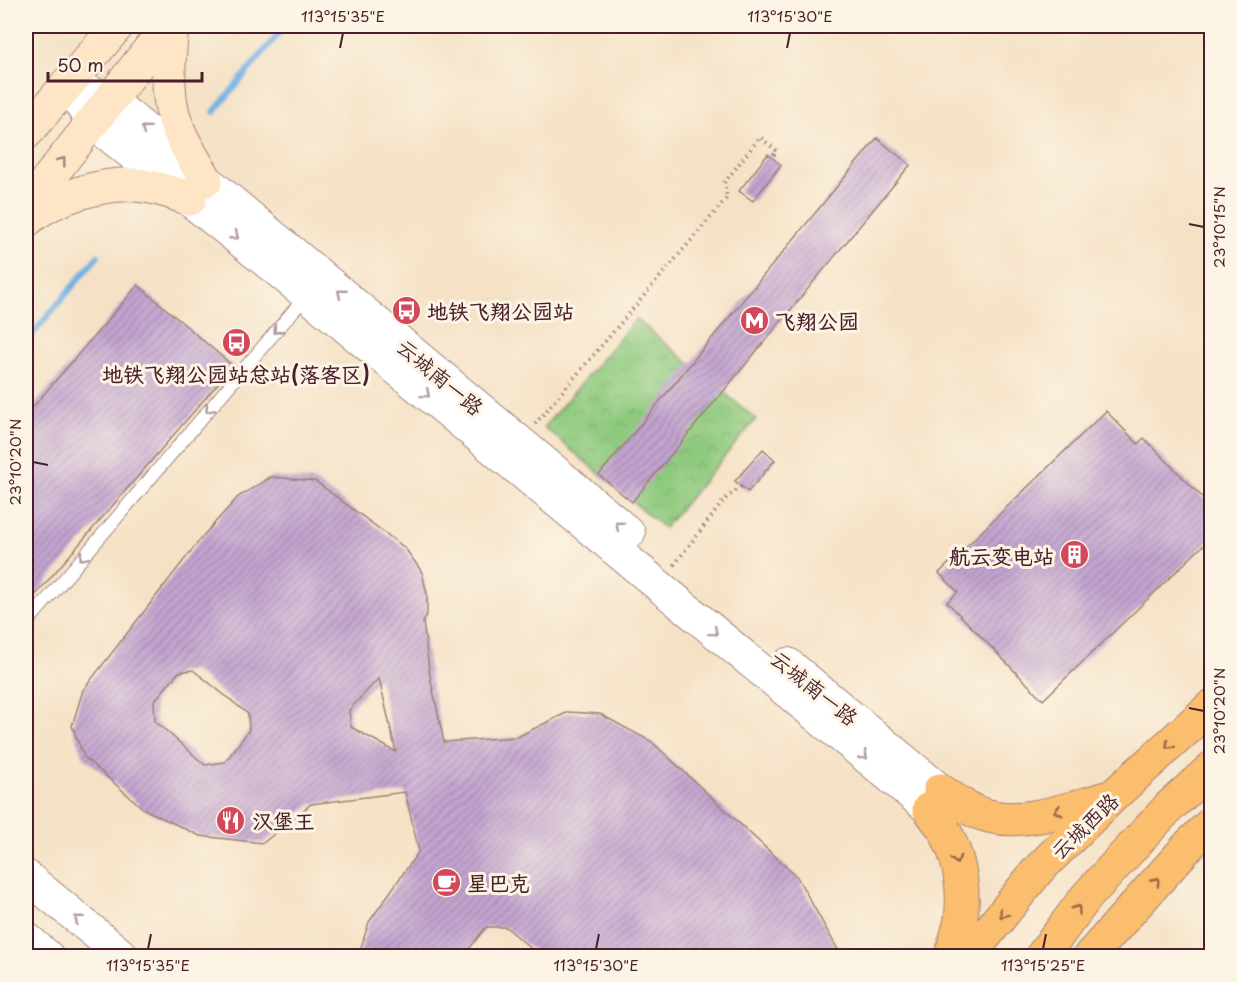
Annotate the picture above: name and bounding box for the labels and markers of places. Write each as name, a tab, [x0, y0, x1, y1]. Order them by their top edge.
bus stop icon: 地铁飞翔公园站	[390, 294, 422, 326]
place label: 地铁飞翔公园站	[427, 294, 574, 326]
metro station icon: 飞翔公园	[738, 304, 770, 336]
place label: 飞翔公园	[775, 304, 859, 336]
bus stop icon: 地铁飞翔公园站总站(落客区)	[220, 326, 252, 358]
place label: 地铁飞翔公园站总站(落客区)	[102, 357, 370, 389]
place label: 航云变电站	[949, 539, 1054, 571]
building icon: 航云变电站	[1059, 539, 1091, 571]
restaurant icon: 汉堡王	[215, 804, 247, 836]
place label: 汉堡王	[252, 804, 315, 836]
cafe icon: 星巴克	[430, 866, 462, 898]
place label: 星巴克	[467, 866, 530, 898]

